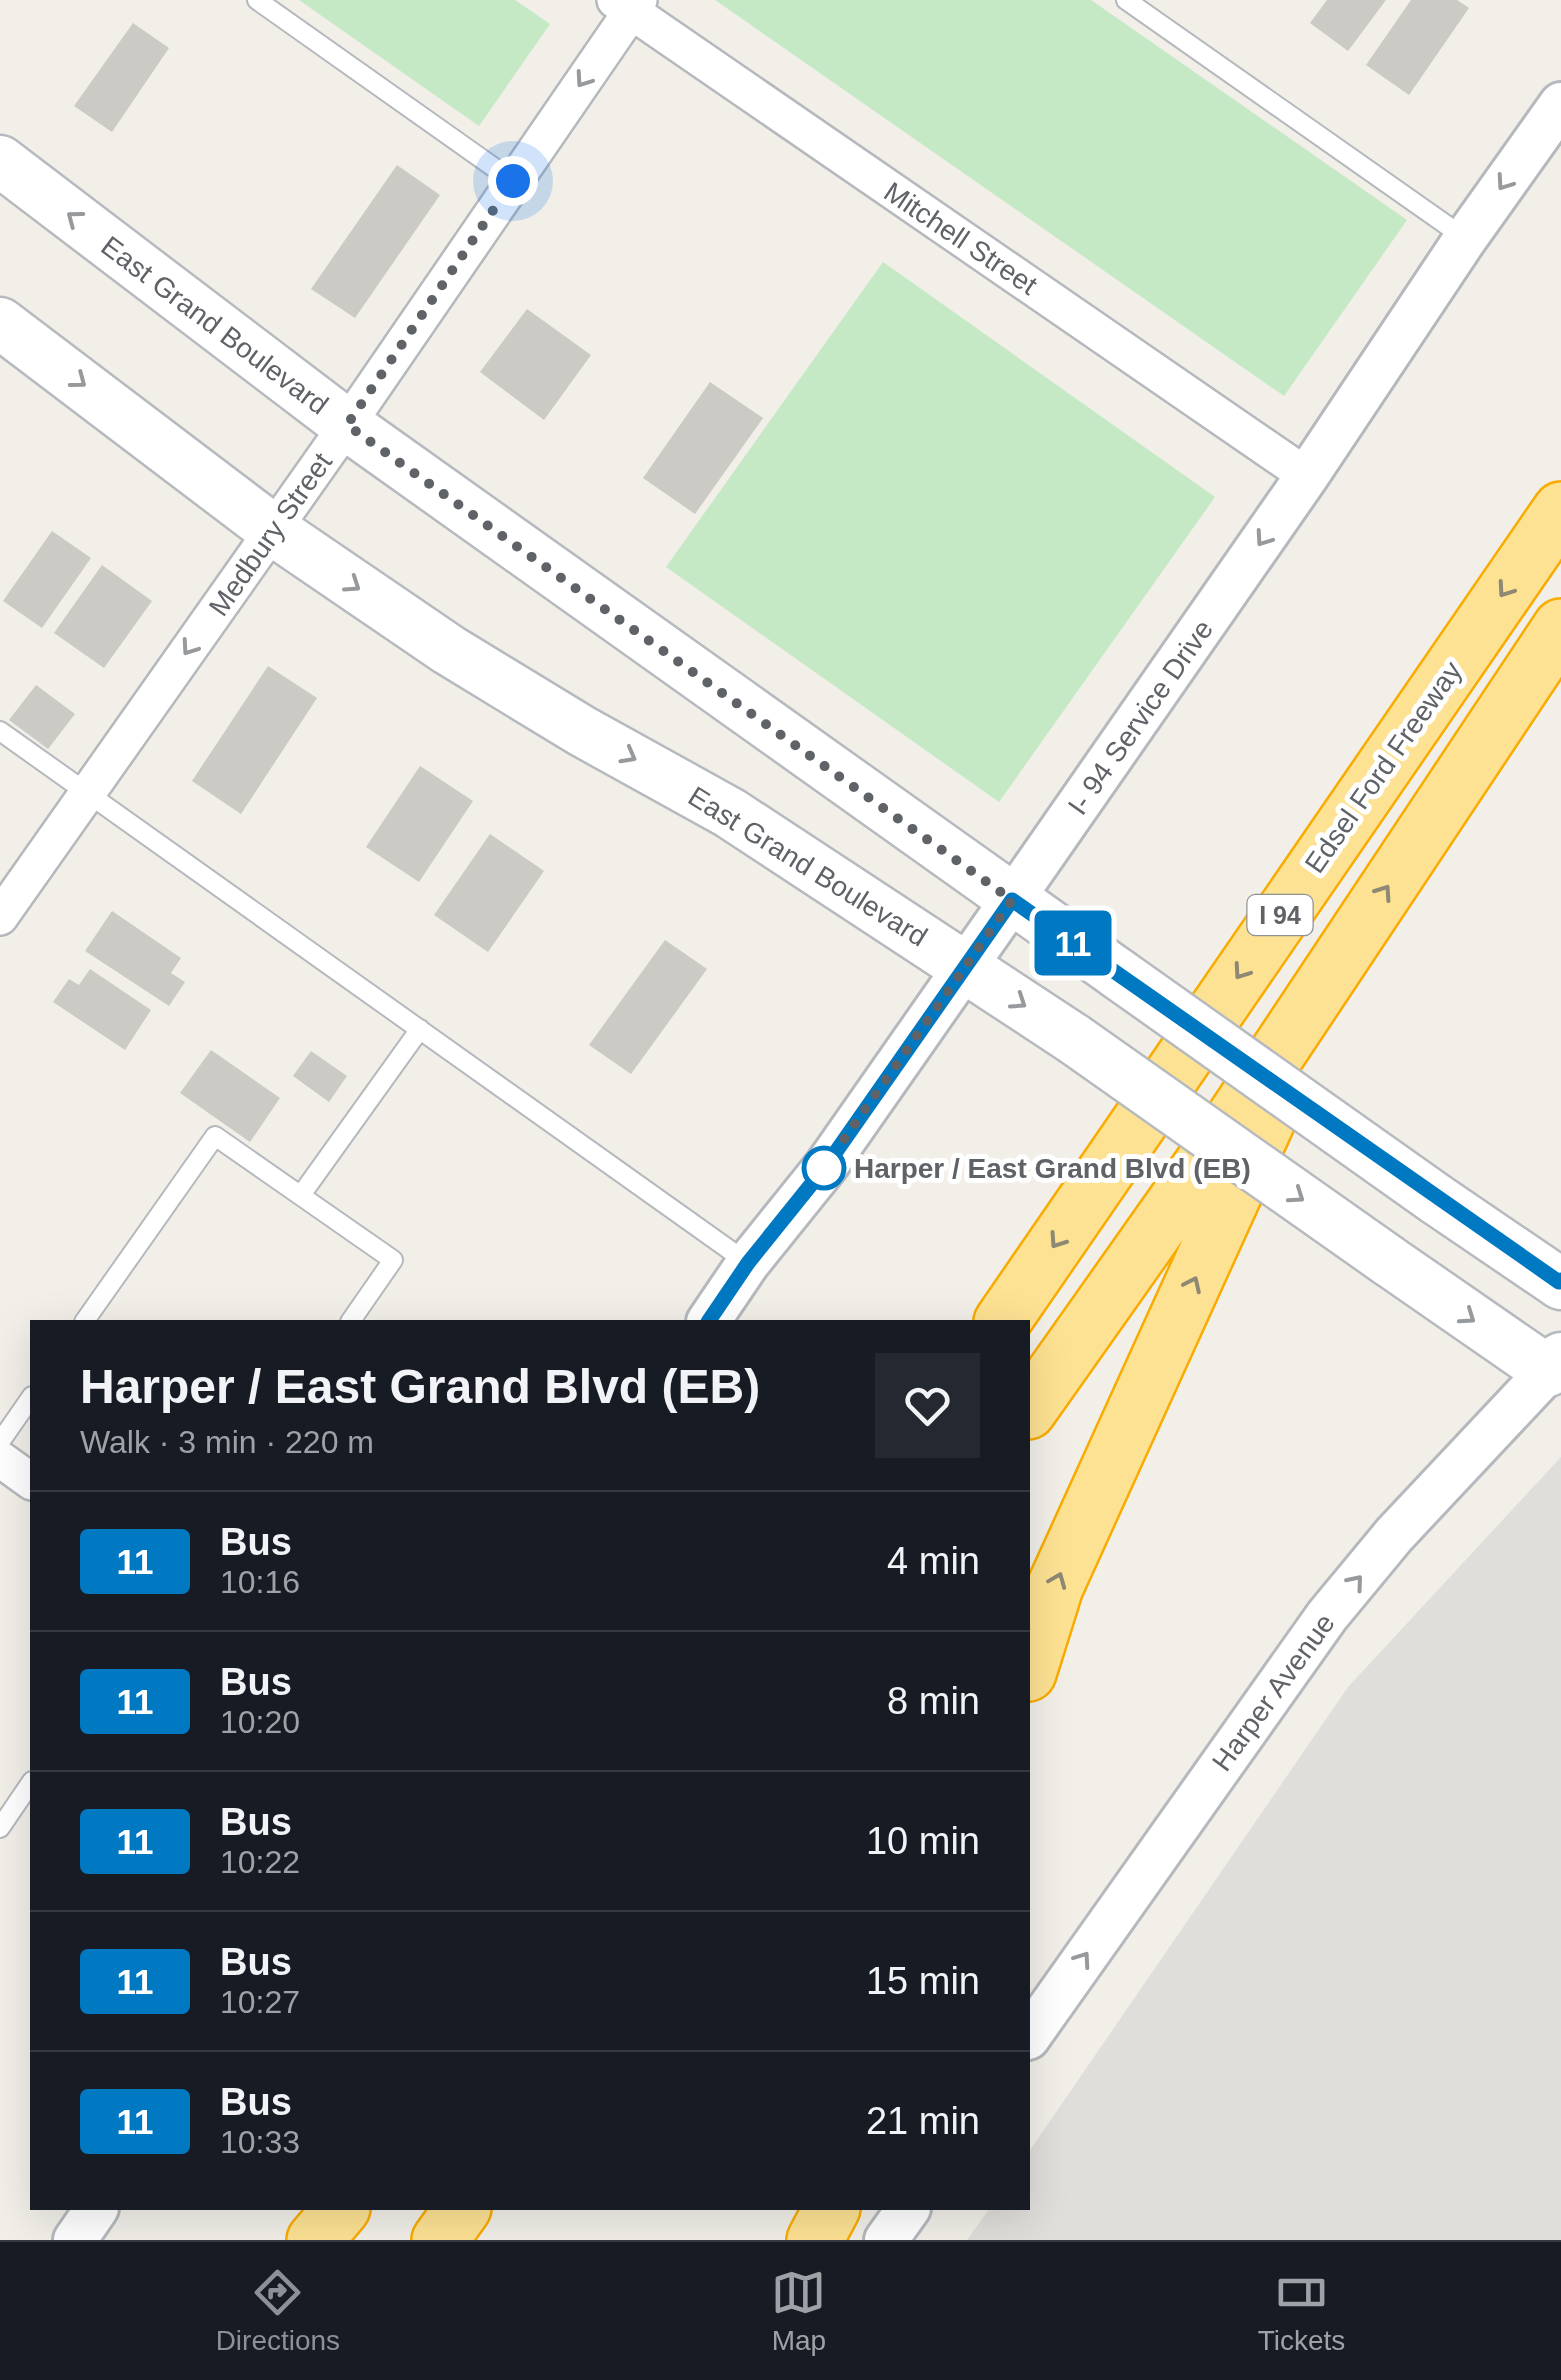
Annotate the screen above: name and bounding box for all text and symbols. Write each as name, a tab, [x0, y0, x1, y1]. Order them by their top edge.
one-way arrow	[577, 69, 595, 87]
your location	[488, 156, 538, 206]
one-way arrow	[1499, 172, 1516, 190]
street label: Mitchell Street	[879, 176, 1043, 301]
one-way arrow	[67, 212, 85, 229]
street label: East Grand Boulevard	[95, 230, 334, 421]
one-way arrow	[67, 370, 85, 387]
street label: Medbury Street	[203, 447, 338, 622]
one-way arrow	[1257, 528, 1275, 547]
one-way arrow	[342, 573, 360, 591]
one-way arrow	[1499, 579, 1517, 598]
street label: I- 94 Service Drive	[1062, 614, 1219, 821]
one-way arrow	[183, 636, 201, 655]
street label: Edsel Ford Freeway	[1299, 656, 1468, 879]
one-way arrow	[618, 744, 636, 764]
street label: East Grand Boulevard	[683, 780, 933, 953]
one-way arrow	[1372, 885, 1391, 903]
road number: I 94	[1248, 895, 1312, 935]
line badge: 11	[1028, 910, 1118, 976]
text: 11	[1055, 924, 1092, 963]
one-way arrow	[1235, 961, 1253, 980]
one-way arrow	[1009, 990, 1027, 1009]
marker: Harper / East Grand Blvd (EB)	[803, 1147, 845, 1189]
place label: Harper / East Grand Blvd (EB)	[854, 1153, 1251, 1184]
one-way arrow	[1285, 1184, 1304, 1202]
one-way arrow	[1051, 1229, 1069, 1248]
one-way arrow	[1180, 1277, 1200, 1295]
one-way arrow	[1457, 1305, 1475, 1323]
button: heart	[875, 1353, 980, 1458]
text: Harper / East Grand Blvd (EB)	[80, 1360, 760, 1413]
text: Walk · 3 min · 220 m	[80, 1424, 374, 1460]
text: Bus	[220, 1521, 292, 1563]
text: 4 min	[887, 1540, 980, 1582]
text: 11	[117, 1542, 154, 1581]
text: 10:16	[220, 1564, 300, 1600]
one-way arrow	[1047, 1572, 1067, 1590]
one-way arrow	[1344, 1575, 1362, 1593]
street label: Harper Avenue	[1206, 1608, 1341, 1777]
text: Bus	[220, 1661, 292, 1703]
text: 8 min	[887, 1680, 980, 1722]
text: 11	[117, 1682, 154, 1721]
text: 10:20	[220, 1704, 300, 1740]
text: Bus	[220, 1801, 292, 1843]
text: 10 min	[866, 1820, 980, 1862]
text: 11	[117, 1822, 154, 1861]
text: 10:22	[220, 1844, 300, 1880]
text: Bus	[220, 1941, 292, 1983]
one-way arrow	[1071, 1951, 1089, 1970]
text: 15 min	[866, 1960, 980, 2002]
text: 11	[117, 1962, 154, 2001]
text: 10:27	[220, 1984, 300, 2020]
text: Bus	[220, 2081, 292, 2123]
text: 21 min	[866, 2100, 980, 2142]
text: 11	[117, 2102, 154, 2141]
text: 10:33	[220, 2124, 300, 2160]
tab: Directions	[216, 2265, 340, 2357]
tab: Map	[771, 2265, 826, 2357]
tab: Tickets	[1258, 2265, 1345, 2357]

